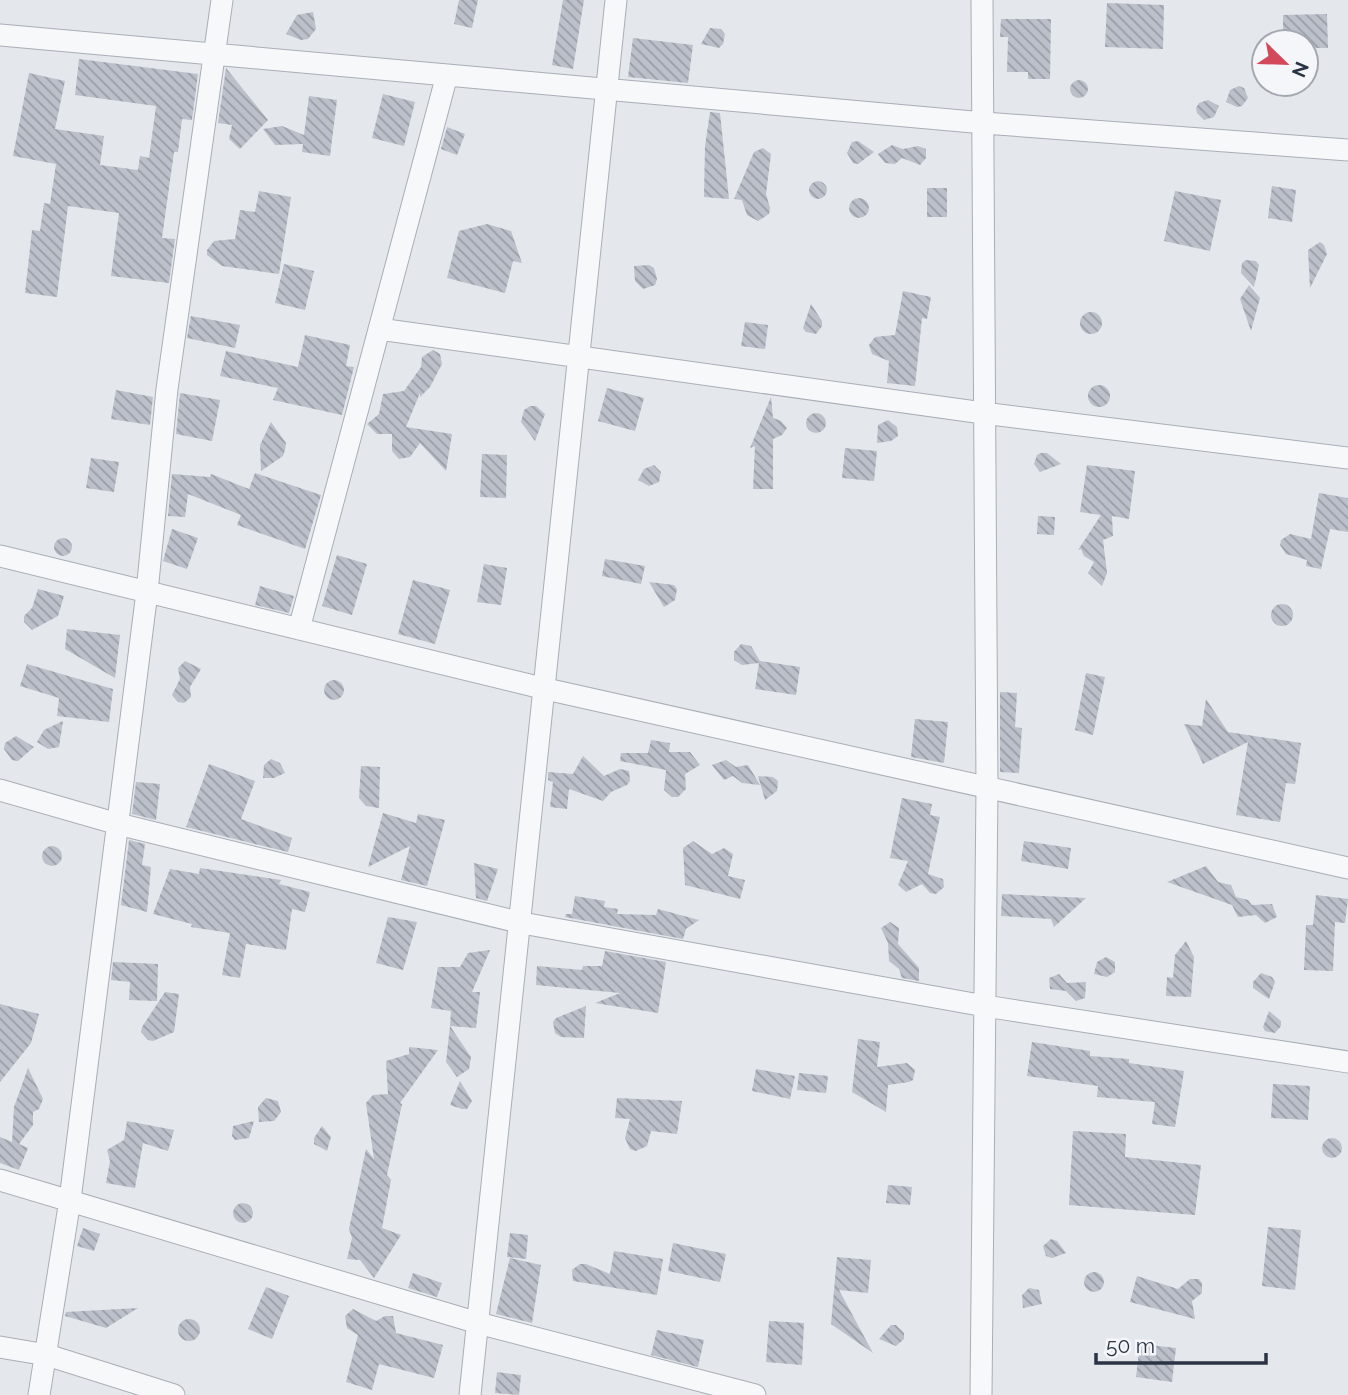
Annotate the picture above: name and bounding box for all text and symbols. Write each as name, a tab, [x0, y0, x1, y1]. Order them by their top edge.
north arrow	[1250, 28, 1320, 98]
text: N	[1288, 59, 1314, 81]
scale bar	[1096, 1322, 1266, 1366]
text: 50 m	[1106, 1333, 1155, 1358]

